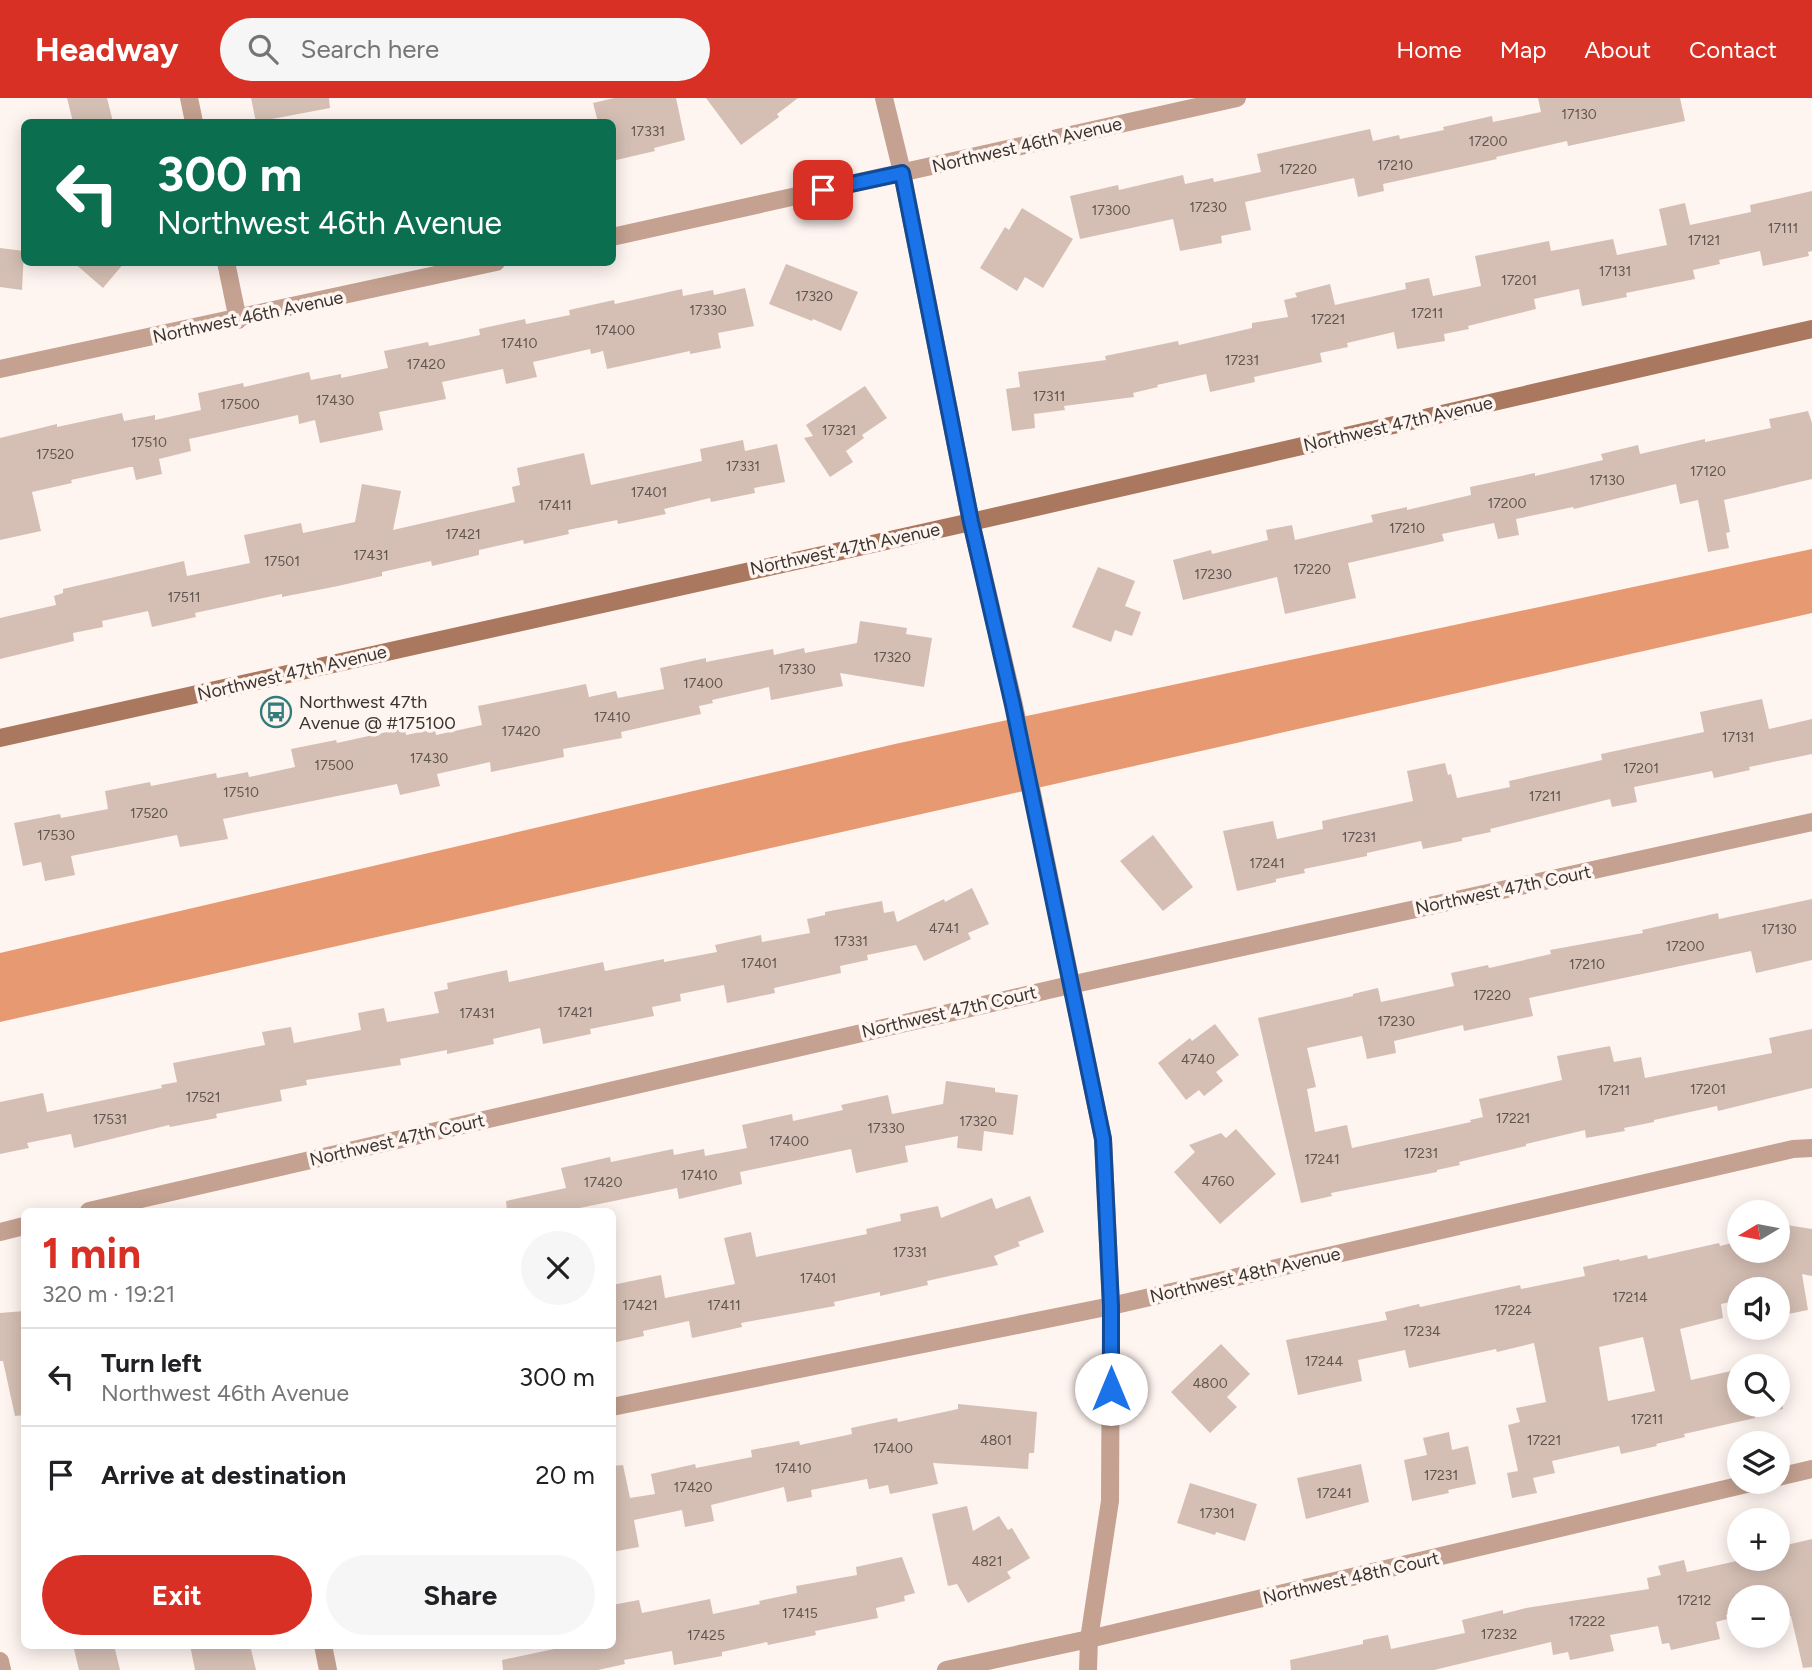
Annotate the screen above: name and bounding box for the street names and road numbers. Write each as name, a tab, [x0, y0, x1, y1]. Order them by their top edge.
street label: Northwest 46th Avenue	[930, 112, 1124, 178]
street label: Northwest 46th Avenue	[151, 286, 345, 348]
street label: Northwest 47th Avenue	[1301, 391, 1495, 456]
street label: Northwest 47th Avenue	[748, 518, 942, 580]
street label: Northwest 47th Avenue	[195, 640, 389, 705]
street label: Northwest 47th Court	[1413, 861, 1593, 919]
street label: Northwest 47th Court	[859, 981, 1039, 1043]
street label: Northwest 47th Court	[307, 1109, 487, 1171]
street label: Northwest 48th Avenue	[1148, 1242, 1343, 1308]
street label: Northwest 48th Court	[1261, 1547, 1442, 1609]

